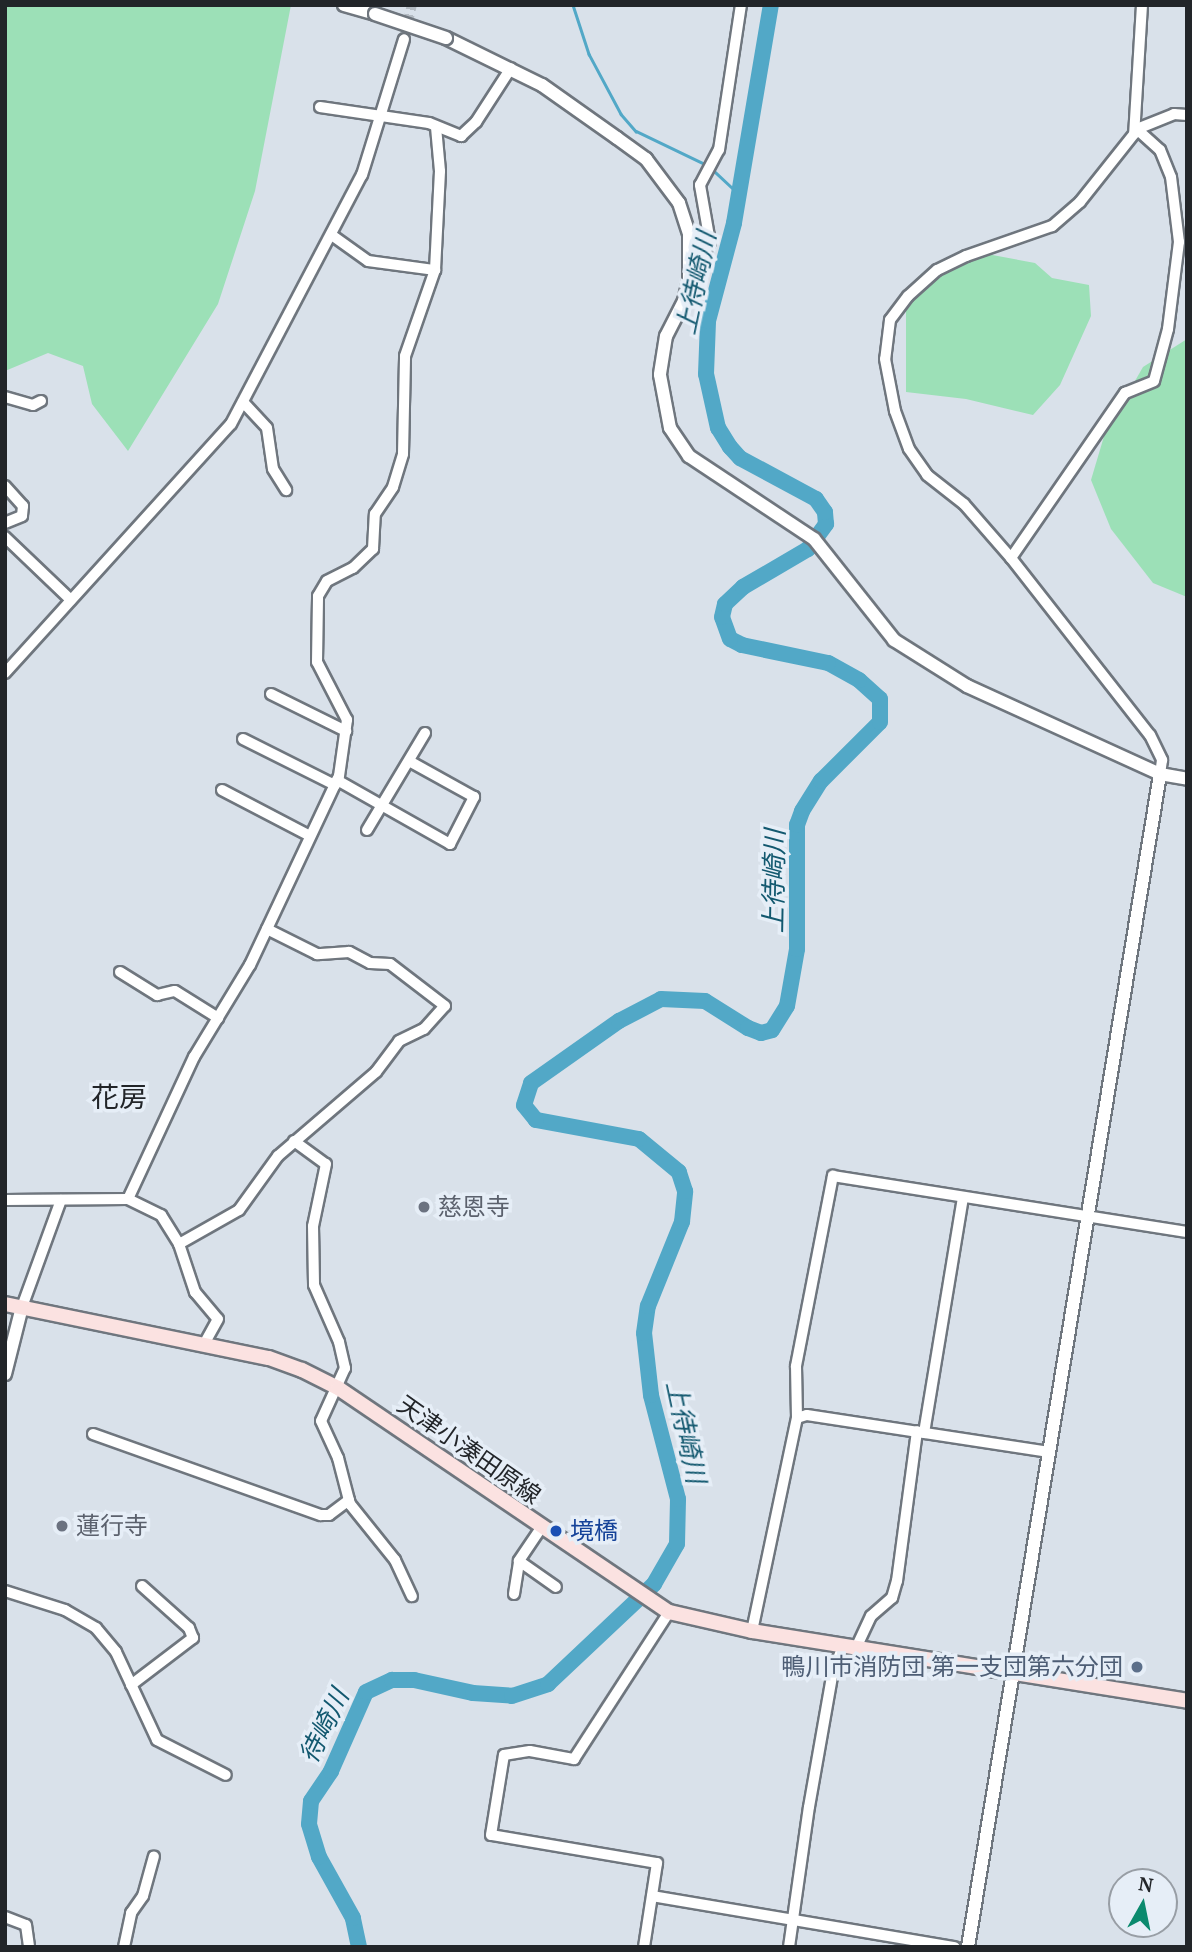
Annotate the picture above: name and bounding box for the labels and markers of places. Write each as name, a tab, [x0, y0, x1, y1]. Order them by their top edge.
place label: 慈恩寺	[438, 1193, 510, 1221]
marker: 慈恩寺	[416, 1199, 432, 1215]
place label: 蓮行寺	[76, 1512, 148, 1540]
place label: 境橋	[570, 1517, 618, 1545]
marker: 蓮行寺	[54, 1518, 70, 1534]
marker: 境橋	[548, 1523, 564, 1539]
place label: 鴨川市消防団 第一支団第六分団	[781, 1653, 1123, 1681]
marker: 鴨川市消防団 第一支団第六分団	[1129, 1659, 1145, 1675]

